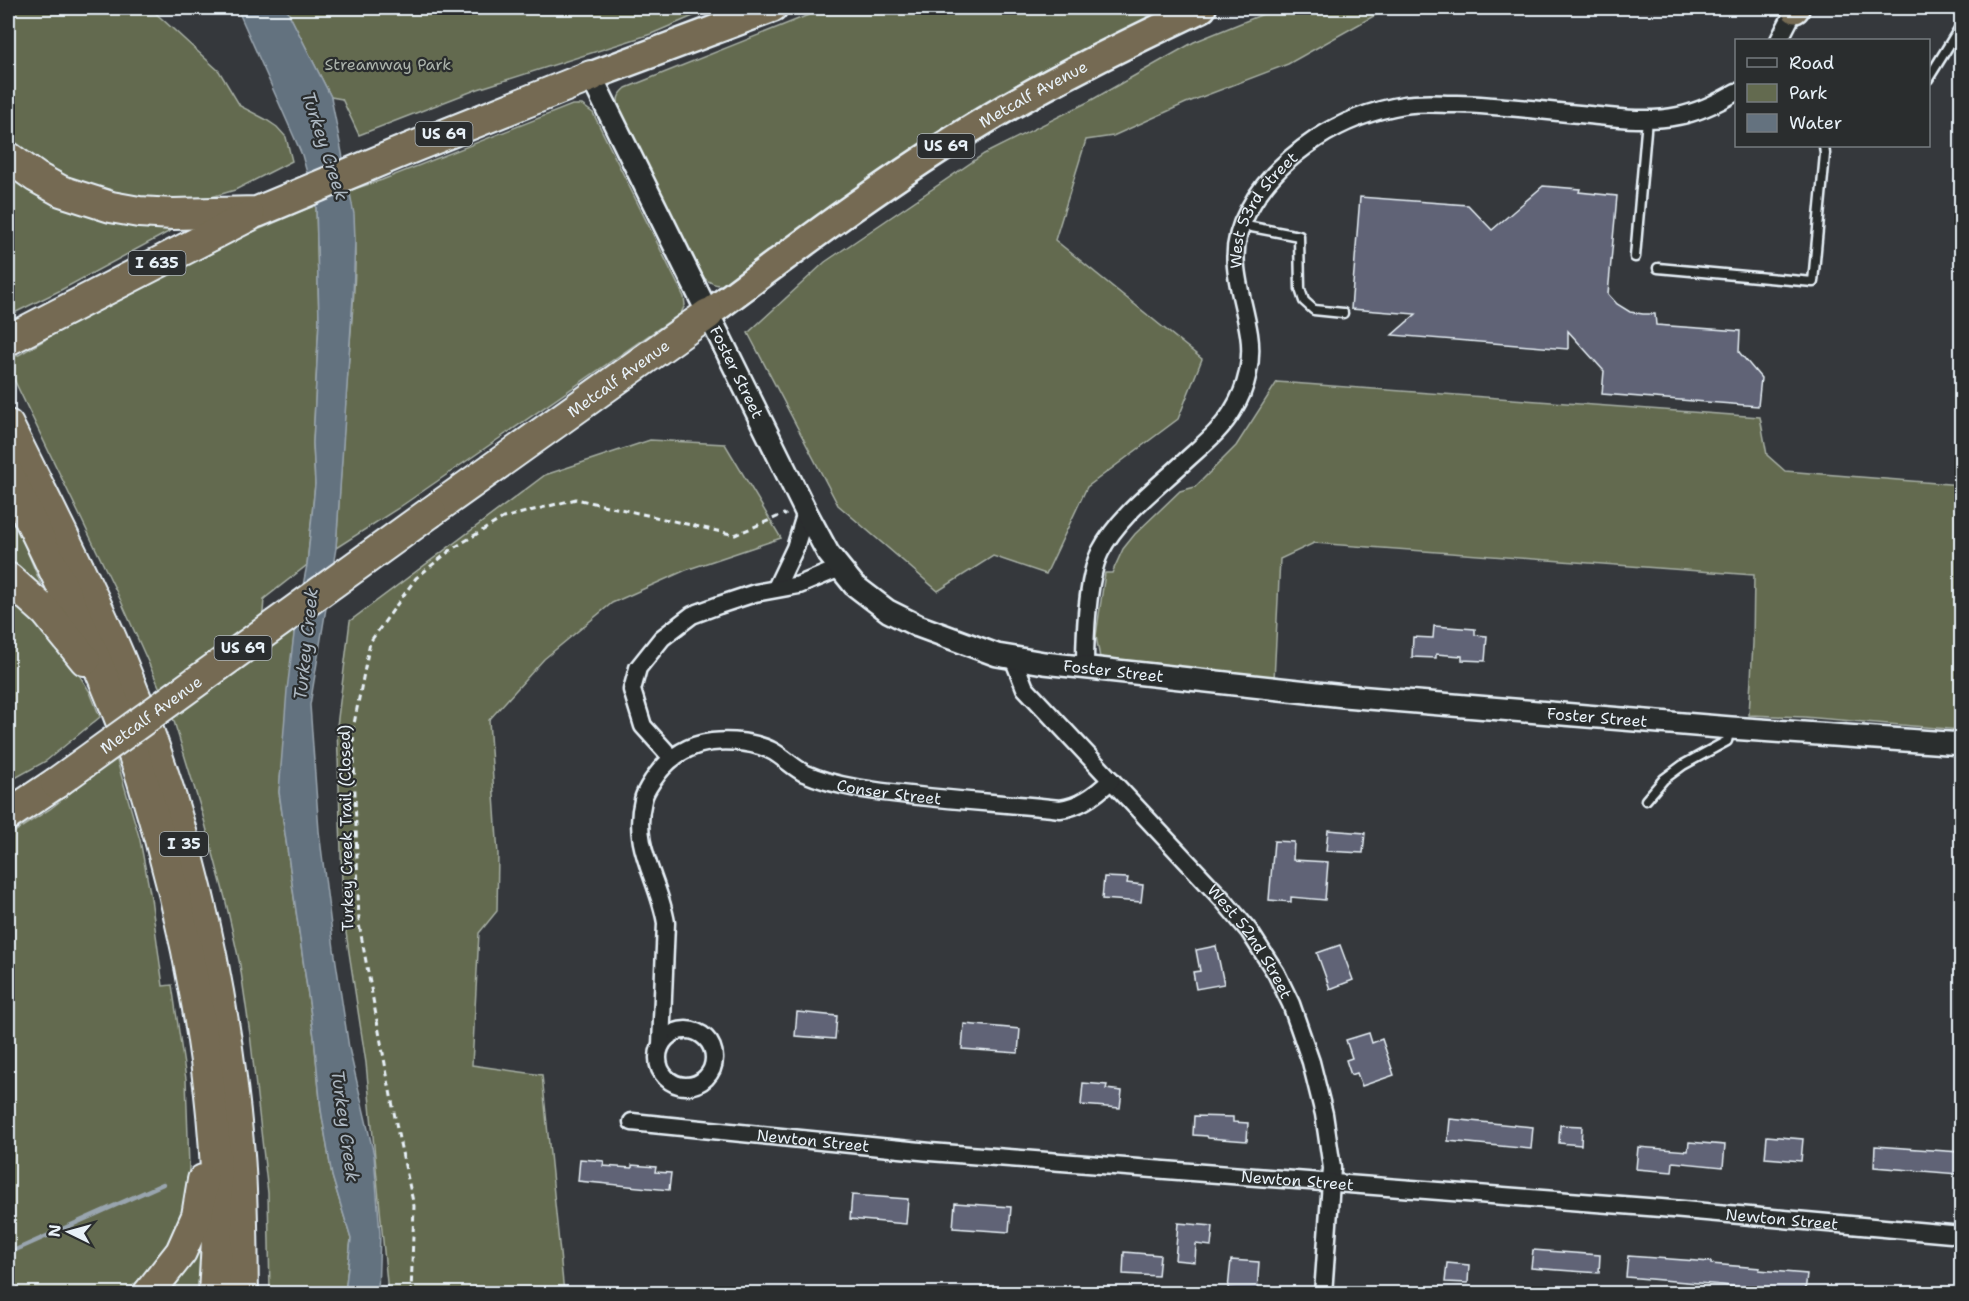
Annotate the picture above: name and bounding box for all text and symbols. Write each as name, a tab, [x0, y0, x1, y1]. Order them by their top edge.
legend	[1735, 39, 1930, 147]
text: Road	[1789, 51, 1834, 75]
park label: Streamway Park	[325, 54, 451, 75]
street label: Metcalf Avenue	[975, 55, 1091, 132]
text: Park	[1789, 81, 1828, 105]
water label: Turkey Creek	[296, 89, 354, 204]
text: Water	[1789, 111, 1842, 135]
road number: US 69	[416, 122, 472, 146]
road number: US 69	[918, 134, 974, 158]
street label: West 53rd Street	[1225, 147, 1302, 269]
road number: I 635	[128, 251, 186, 275]
street label: Foster Street	[705, 322, 769, 422]
street label: Metcalf Avenue	[563, 335, 673, 422]
water label: Turkey Creek	[288, 586, 324, 701]
road number: US 69	[214, 636, 272, 660]
street label: Foster Street	[1062, 655, 1165, 687]
street label: Metcalf Avenue	[96, 671, 206, 758]
street label: Foster Street	[1546, 702, 1648, 732]
street label: Turkey Creek Trail (Closed)	[334, 725, 358, 931]
street label: Conser Street	[835, 774, 942, 809]
road number: I 35	[160, 832, 208, 856]
street label: West 52nd Street	[1203, 879, 1297, 1002]
water label: Turkey Creek	[325, 1068, 365, 1184]
street label: Newton Street	[756, 1124, 870, 1156]
street label: Newton Street	[1240, 1165, 1355, 1195]
north arrow	[39, 1202, 99, 1262]
street label: Newton Street	[1725, 1203, 1839, 1234]
text: N	[44, 1224, 66, 1238]

